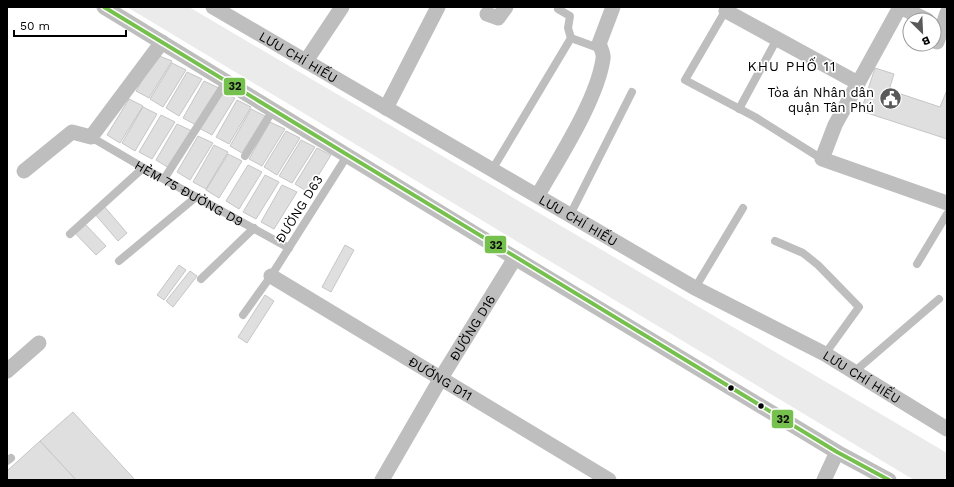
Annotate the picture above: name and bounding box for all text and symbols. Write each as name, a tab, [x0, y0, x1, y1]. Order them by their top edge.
scale bar	[14, 12, 126, 38]
north arrow	[902, 12, 942, 52]
text: 50 m	[20, 19, 50, 33]
street label: LƯU CHÍ HIẾU	[257, 28, 340, 86]
text: B	[919, 33, 932, 48]
district label: KHU PHỐ 11	[748, 57, 836, 74]
line badge: 32	[223, 77, 246, 96]
text: 32	[228, 80, 242, 93]
place label: Tòa án Nhân dân quận Tân Phú	[768, 85, 874, 115]
public building icon: Tòa án Nhân dân quận Tân Phú	[877, 86, 903, 112]
street label: HẺM 75 ĐƯỜNG D9	[132, 157, 246, 229]
street label: ĐƯỜNG D63	[271, 172, 326, 246]
street label: LƯU CHÍ HIẾU	[537, 191, 620, 249]
line badge: 32	[484, 235, 507, 254]
text: 32	[489, 239, 503, 252]
street label: ĐƯỜNG D16	[446, 292, 498, 363]
street label: LƯU CHÍ HIẾU	[820, 347, 903, 406]
street label: ĐƯỜNG D11	[406, 353, 475, 403]
unlabelled marker	[726, 383, 736, 393]
unlabelled marker	[756, 401, 766, 411]
line badge: 32	[771, 409, 794, 429]
text: 32	[776, 413, 790, 426]

